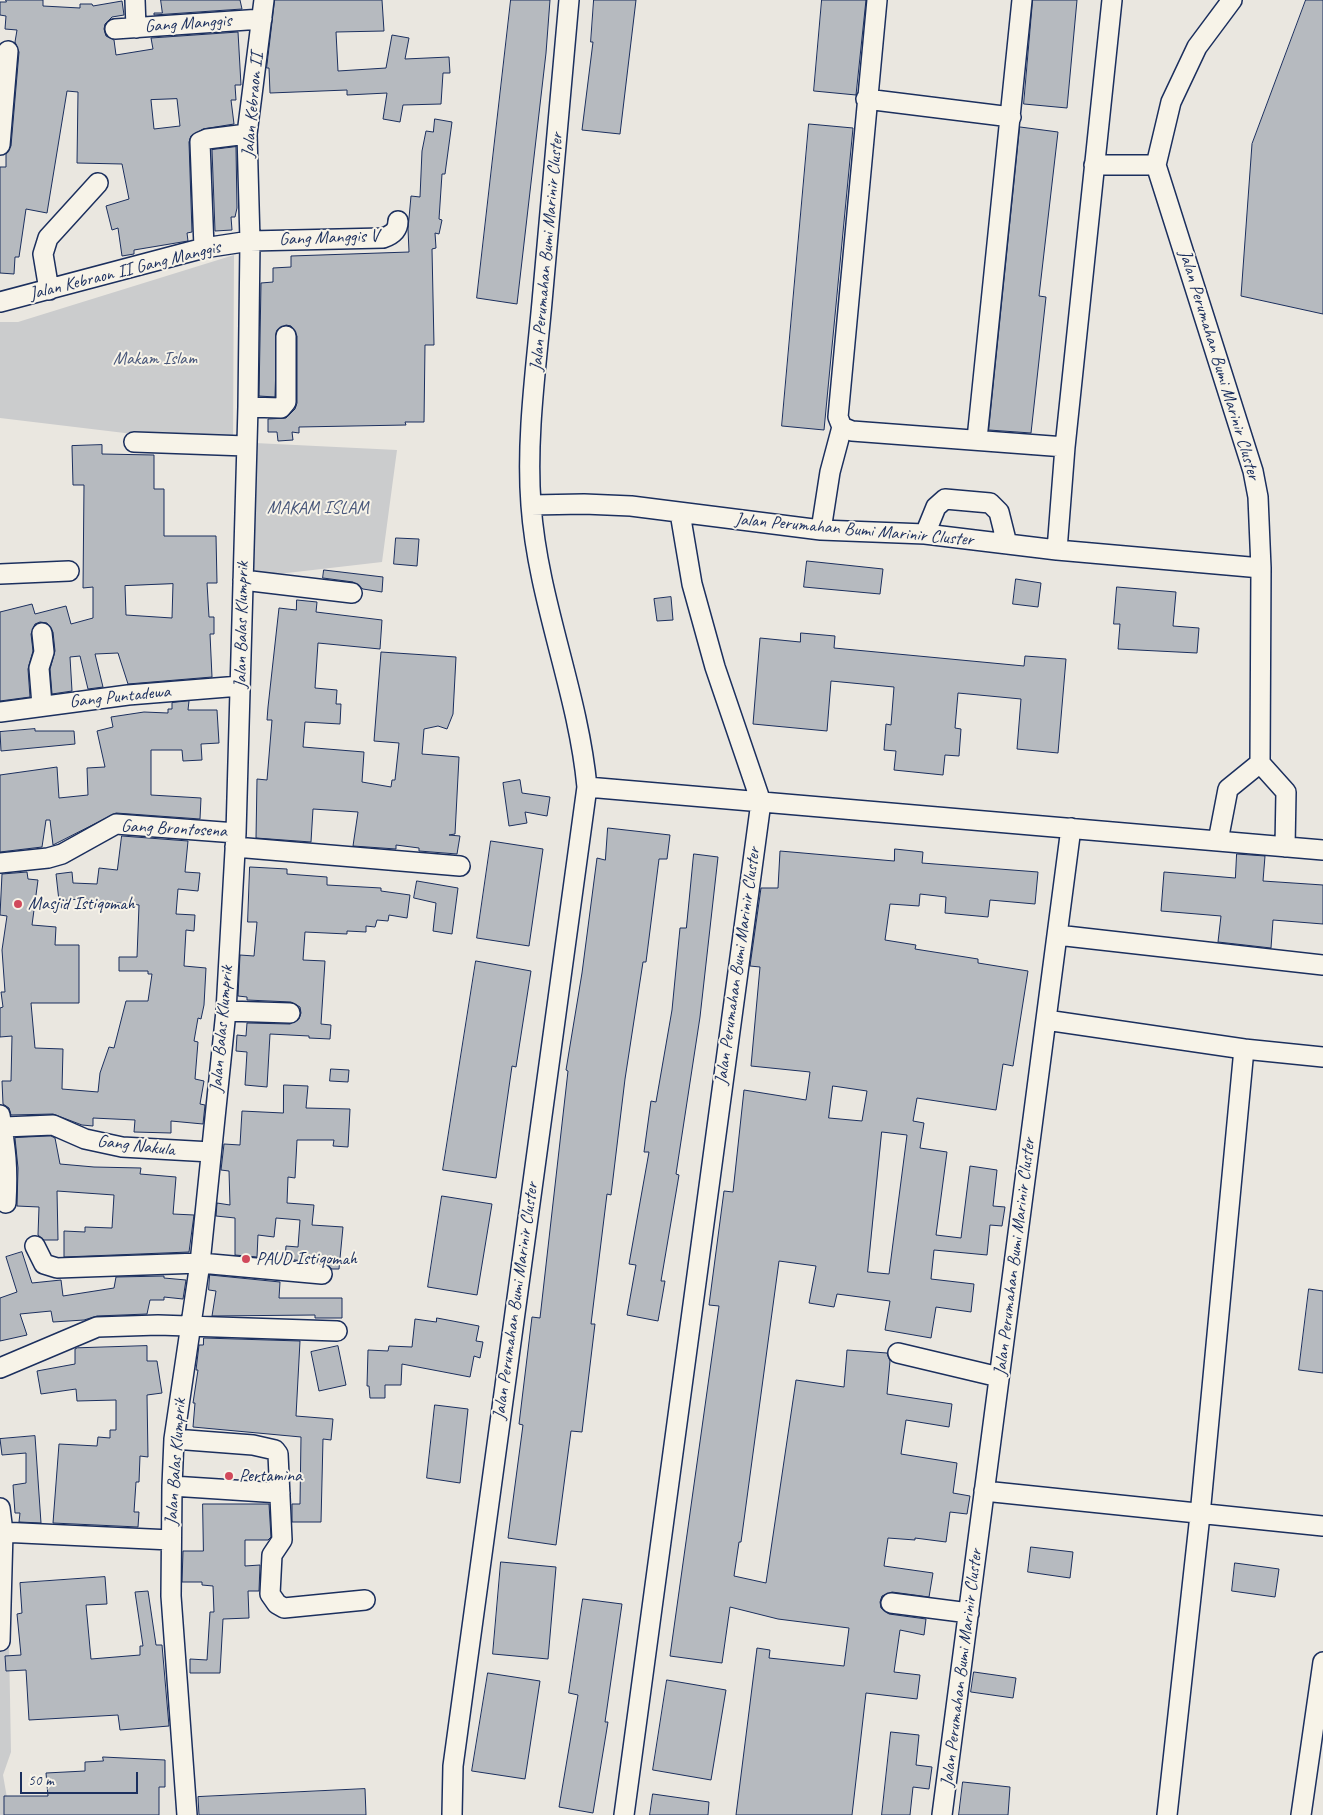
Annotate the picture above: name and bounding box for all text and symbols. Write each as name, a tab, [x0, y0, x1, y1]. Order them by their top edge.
street label: Gang Manggis	[144, 10, 232, 38]
street label: Jalan Kebraon II	[238, 52, 268, 158]
street label: Jalan Perumahan Bumi Marinir Cluster	[526, 132, 568, 372]
street label: Gang Manggis V	[279, 225, 379, 251]
street label: Jalan Kebraon II Gang Manggis	[27, 237, 223, 305]
street label: Jalan Perumahan Bumi Marinir Cluster	[1174, 247, 1264, 483]
park label: Makam Islam	[113, 348, 197, 370]
park label: MAKAM ISLAM	[267, 497, 369, 519]
street label: Jalan Perumahan Bumi Marinir Cluster	[734, 509, 974, 551]
street label: Jalan Balas Klumprik	[230, 561, 254, 689]
street label: Gang Puntadewa	[68, 681, 172, 713]
street label: Gang Brontosena	[120, 815, 228, 843]
street label: Jalan Perumahan Bumi Marinir Cluster	[711, 846, 765, 1086]
place label: Masjid Istiqomah	[28, 893, 135, 915]
marker: Masjid Istiqomah	[12, 898, 24, 910]
street label: Jalan Balas Klumprik	[206, 965, 238, 1093]
street label: Gang Nakula	[96, 1131, 176, 1161]
street label: Jalan Perumahan Bumi Marinir Cluster	[990, 1137, 1040, 1377]
street label: Jalan Perumahan Bumi Marinir Cluster	[489, 1181, 543, 1421]
place label: PAUD Istiqomah	[256, 1248, 357, 1270]
marker: PAUD Istiqomah	[240, 1253, 252, 1265]
street label: Jalan Balas Klumprik	[161, 1398, 191, 1526]
place label: Pertamina	[239, 1465, 302, 1487]
marker: Pertamina	[223, 1470, 235, 1482]
street label: Jalan Perumahan Bumi Marinir Cluster	[937, 1548, 987, 1788]
scale bar	[22, 1762, 140, 1794]
text: 50 m	[28, 1771, 54, 1790]

